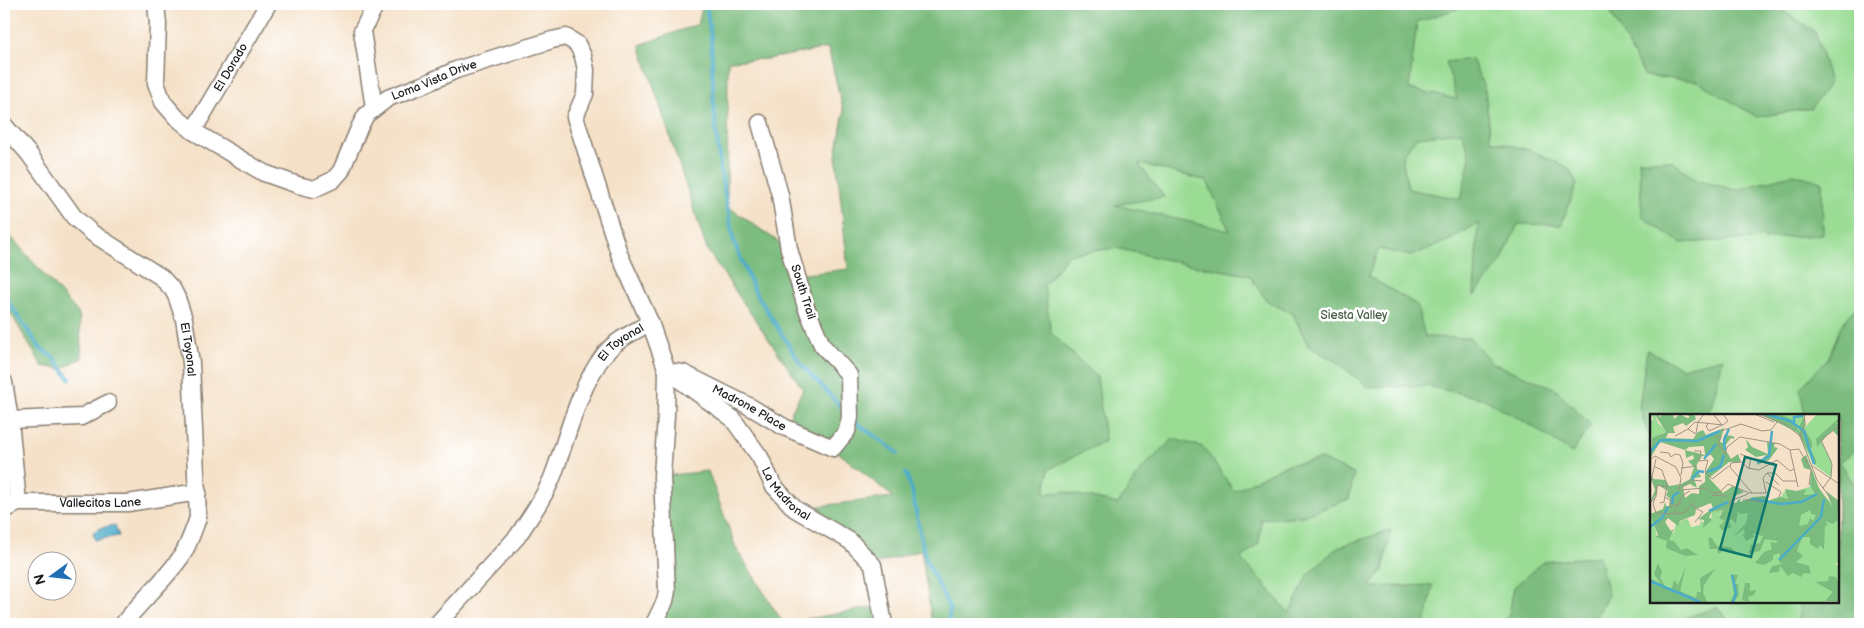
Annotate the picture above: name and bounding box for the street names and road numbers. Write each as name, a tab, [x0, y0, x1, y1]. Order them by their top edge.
street label: El Dorado	[210, 40, 251, 94]
street label: Loma Vista Drive	[389, 56, 479, 104]
street label: South Trail	[787, 263, 819, 321]
street label: El Toyonal	[594, 320, 646, 364]
street label: El Toyonal	[177, 321, 199, 377]
street label: Madrone Place	[710, 381, 789, 434]
street label: La Madronal	[758, 465, 813, 524]
street label: Vallecitos Lane	[60, 494, 142, 511]

